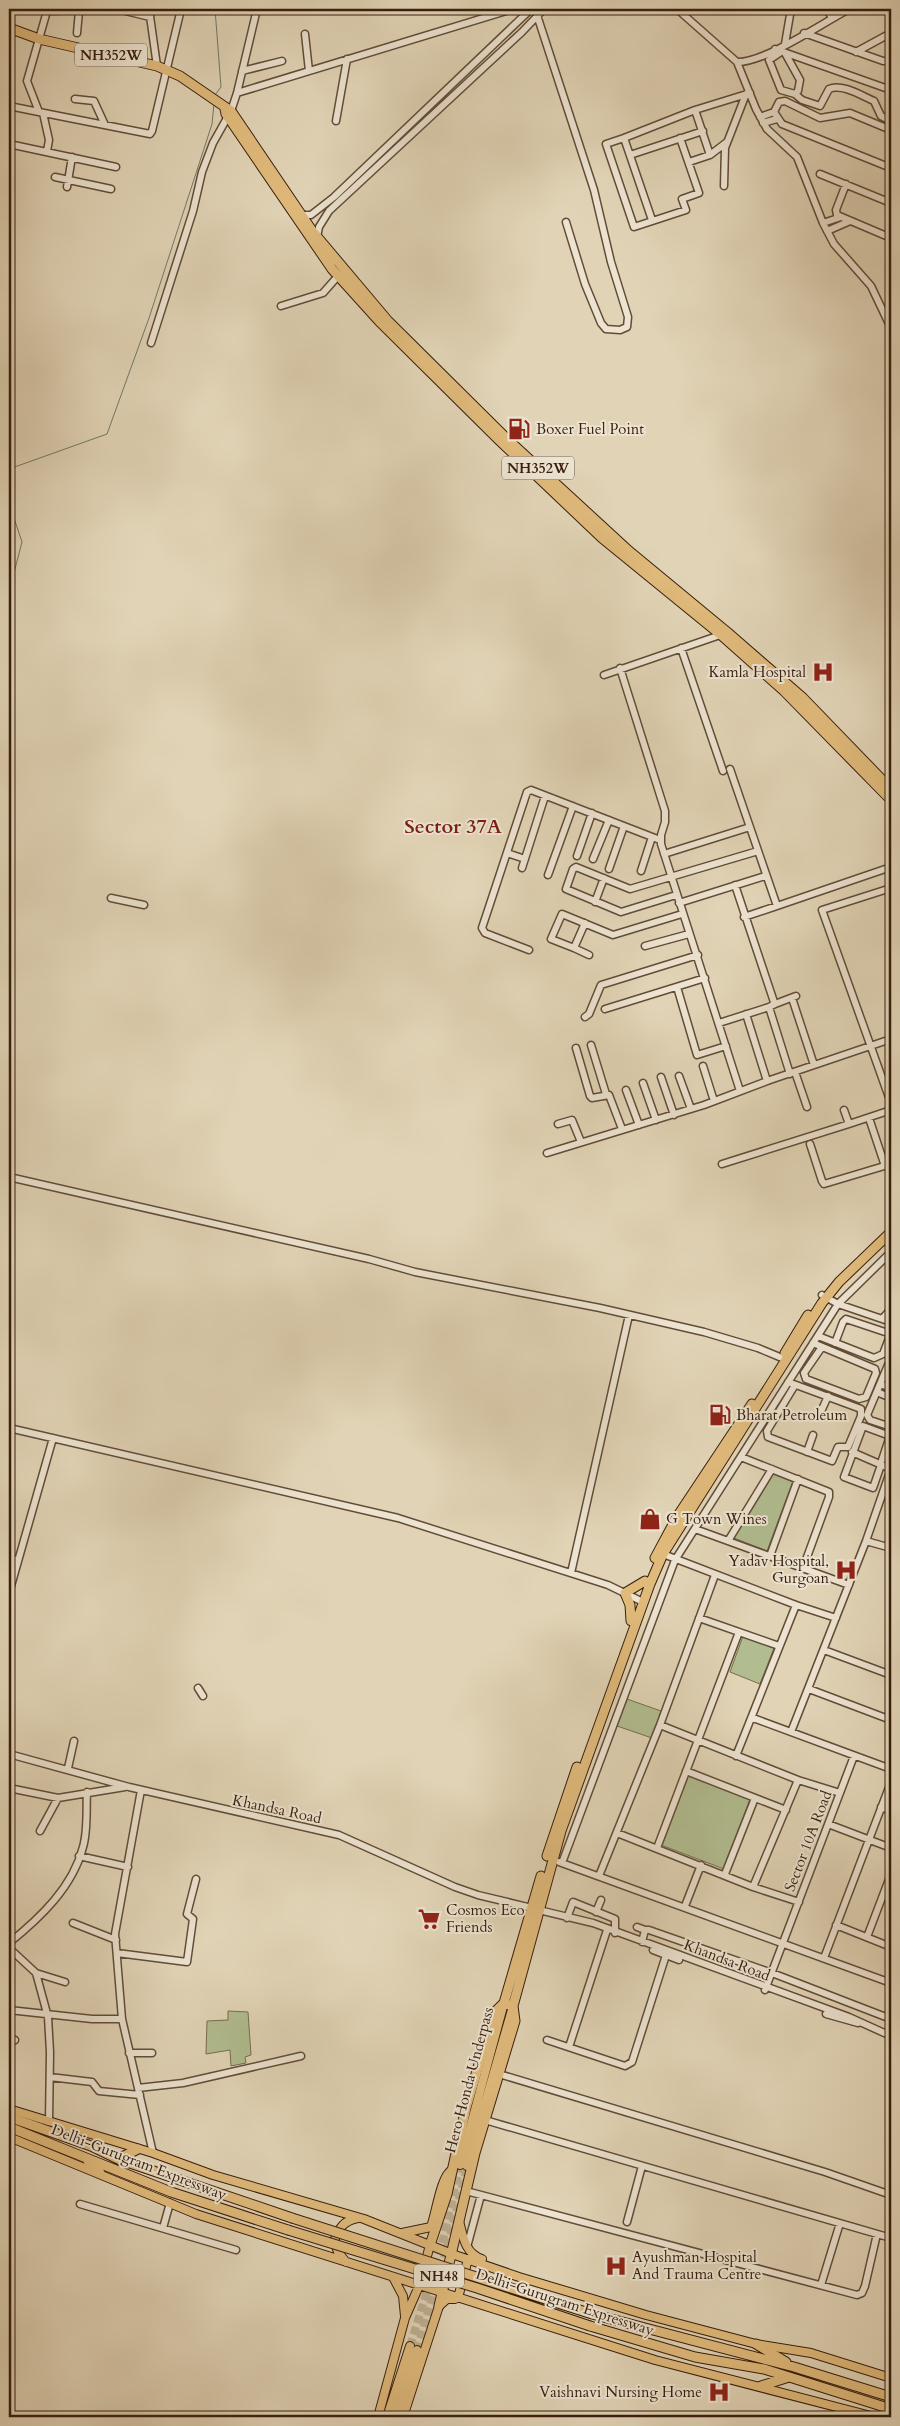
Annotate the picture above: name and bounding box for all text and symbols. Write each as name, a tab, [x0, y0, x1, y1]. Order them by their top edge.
road number: NH352W	[75, 44, 147, 66]
fuel station icon: Boxer Fuel Point	[506, 416, 532, 442]
place label: Boxer Fuel Point	[536, 419, 644, 439]
road number: NH352W	[502, 456, 574, 479]
hospital icon: Kamla Hospital	[810, 659, 836, 685]
place label: Kamla Hospital	[708, 662, 806, 682]
district label: Sector 37A	[404, 813, 502, 840]
fuel station icon: Bharat Petroleum	[707, 1402, 733, 1428]
place label: Bharat Petroleum	[736, 1405, 847, 1425]
shop icon: G Town Wines	[637, 1506, 663, 1532]
place label: G Town Wines	[666, 1509, 767, 1529]
place label: Yadav Hospital, Gurgoan	[729, 1551, 829, 1588]
hospital icon: Yadav Hospital, Gurgoan	[833, 1557, 859, 1583]
street label: Sector 10A Road	[780, 1788, 836, 1894]
street label: Khandsa Road	[230, 1790, 324, 1828]
place label: Cosmos Eco Friends	[446, 1900, 525, 1937]
supermarket icon: Cosmos Eco Friends	[416, 1906, 442, 1932]
street label: Khandsa Road	[681, 1934, 773, 1986]
street label: Hero Honda Underpass	[440, 2005, 498, 2155]
street label: Delhi-Gurugram Expressway	[48, 2119, 230, 2205]
place label: Ayushman Hospital And Trauma Centre	[632, 2247, 762, 2284]
hospital icon: Ayushman Hospital And Trauma Centre	[603, 2253, 629, 2279]
road number: NH48	[414, 2264, 464, 2288]
street label: Delhi-Gurugram Expressway	[473, 2264, 657, 2340]
hospital icon: Vaishnavi Nursing Home	[706, 2379, 732, 2405]
place label: Vaishnavi Nursing Home	[539, 2382, 702, 2402]

